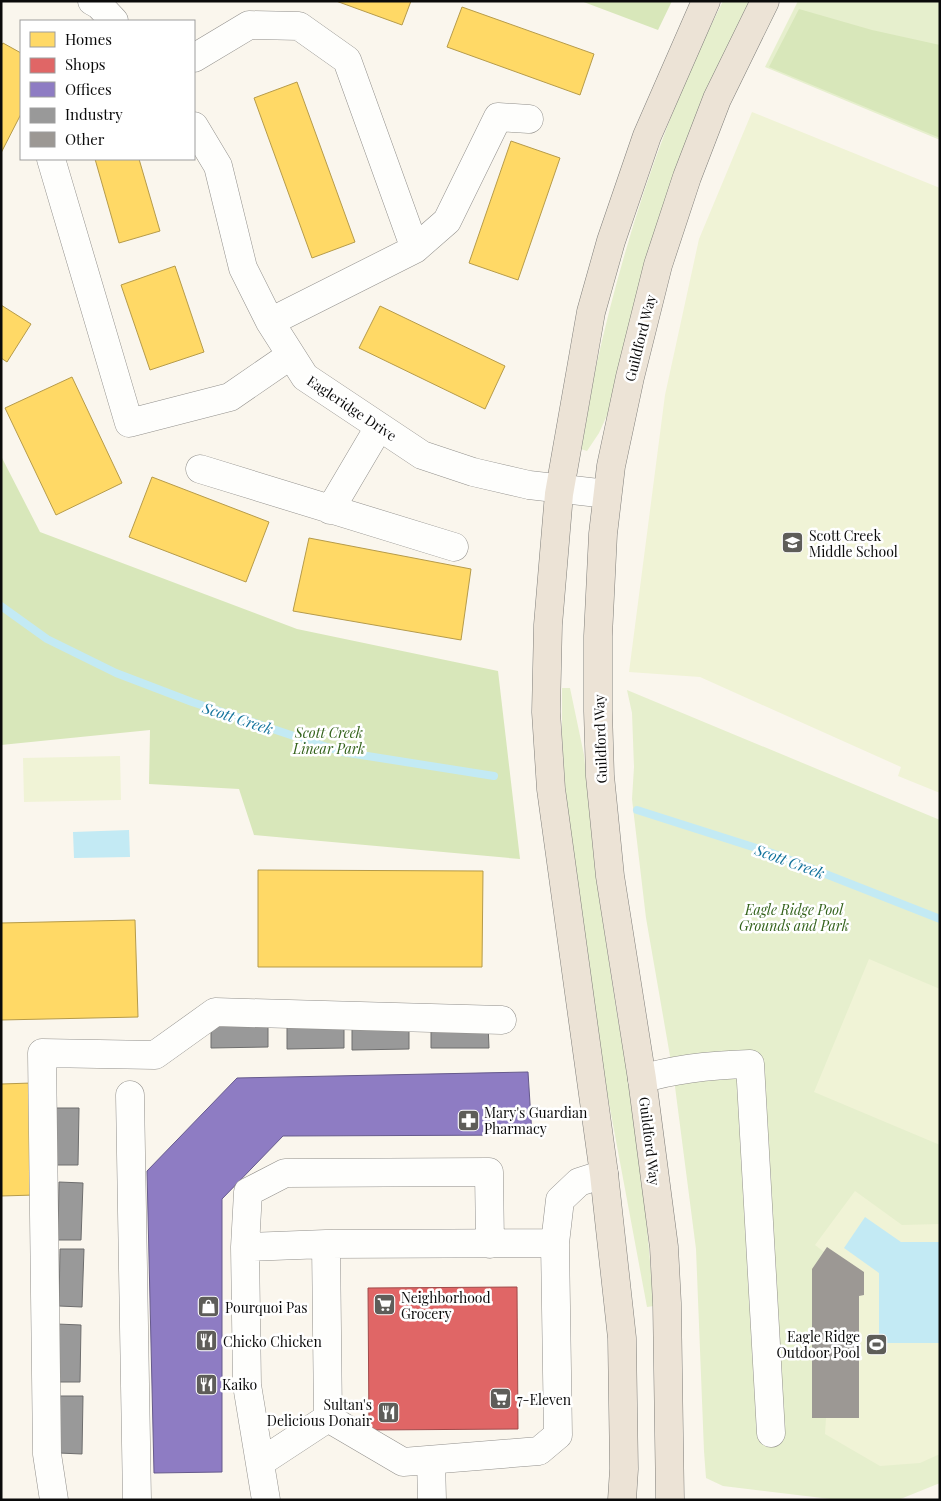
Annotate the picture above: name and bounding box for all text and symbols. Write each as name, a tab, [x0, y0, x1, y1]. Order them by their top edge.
legend	[20, 20, 195, 160]
text: Homes	[65, 29, 112, 49]
text: Shops	[65, 54, 106, 74]
text: Offices	[65, 79, 112, 99]
text: Industry	[65, 104, 123, 124]
text: Other	[65, 129, 105, 149]
street label: Guildford Way	[620, 292, 660, 384]
street label: Eagleridge Drive	[303, 371, 401, 445]
place label: Scott Creek Middle School	[809, 526, 898, 561]
school or university icon: Scott Creek Middle School	[781, 531, 805, 555]
street label: Guildford Way	[589, 694, 611, 784]
water label: Scott Creek	[199, 697, 276, 739]
park label: Scott Creek Linear Park	[292, 723, 365, 758]
water label: Scott Creek	[751, 839, 828, 883]
park label: Eagle Ridge Pool Grounds and Park	[739, 900, 849, 935]
street label: Guildford Way	[635, 1096, 665, 1186]
place label: Mary's Guardian Pharmacy	[484, 1103, 588, 1138]
pharmacy icon: Mary's Guardian Pharmacy	[456, 1108, 480, 1132]
place label: Neighborhood Grocery	[401, 1288, 491, 1323]
supermarket icon: Neighborhood Grocery	[373, 1293, 397, 1317]
shop icon: Pourquoi Pas	[197, 1295, 221, 1319]
place label: Pourquoi Pas	[225, 1298, 307, 1317]
place label: Eagle Ridge Outdoor Pool	[776, 1327, 860, 1362]
restaurant icon: Chicko Chicken	[195, 1329, 219, 1353]
place label: Chicko Chicken	[223, 1332, 322, 1351]
sports icon: Eagle Ridge Outdoor Pool	[864, 1332, 888, 1356]
restaurant icon: Kaiko	[194, 1372, 218, 1396]
place label: Kaiko	[222, 1375, 258, 1394]
supermarket icon: 7-Eleven	[489, 1387, 513, 1411]
place label: 7-Eleven	[517, 1390, 572, 1409]
place label: Sultan's Delicious Donair	[267, 1395, 373, 1430]
restaurant icon: Sultan's Delicious Donair	[376, 1400, 400, 1424]

